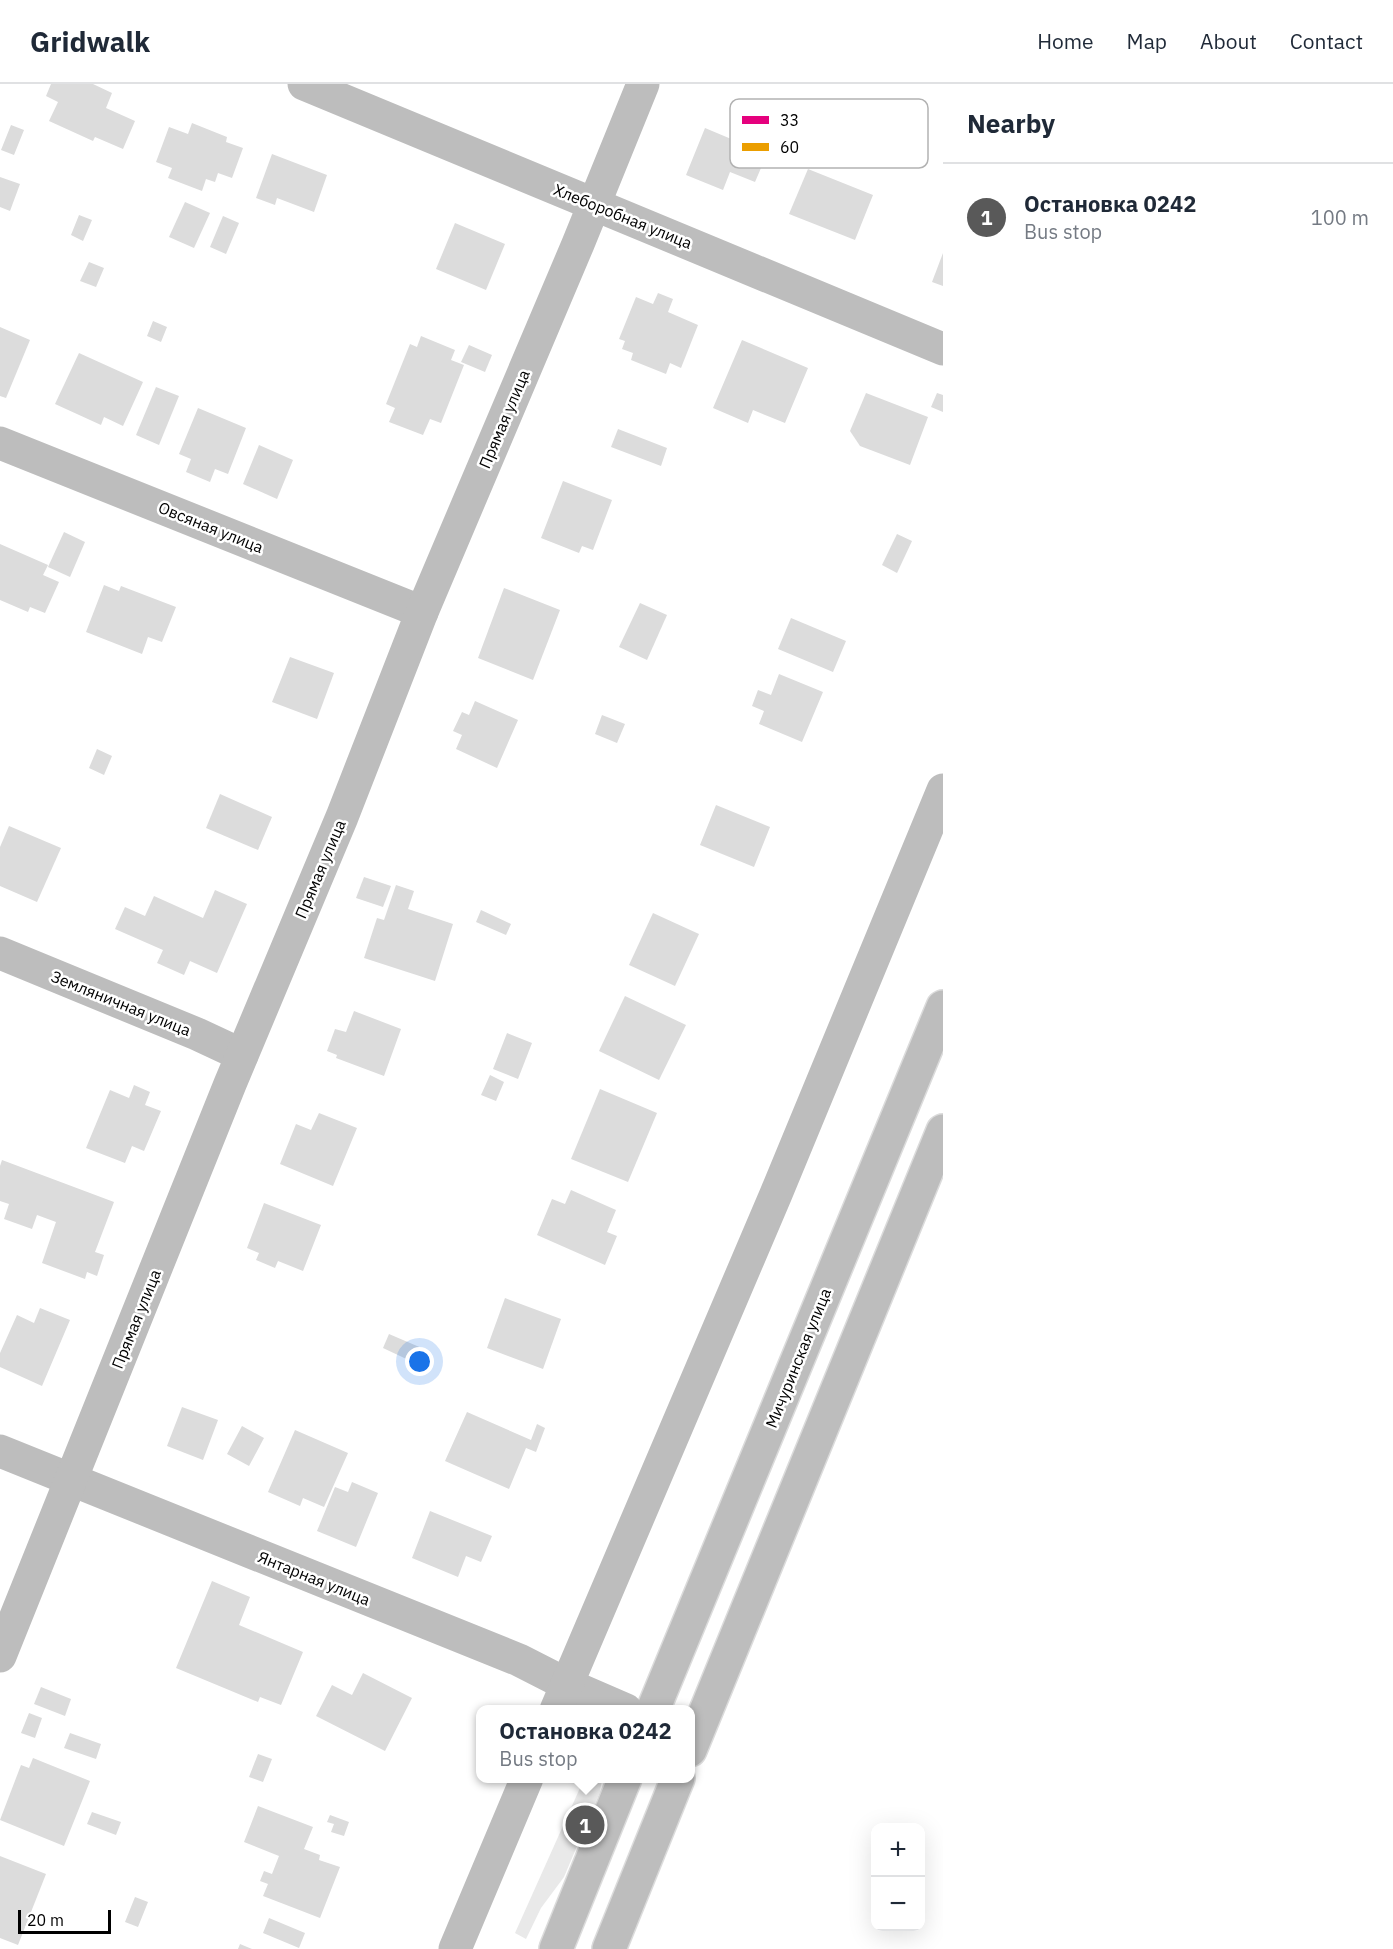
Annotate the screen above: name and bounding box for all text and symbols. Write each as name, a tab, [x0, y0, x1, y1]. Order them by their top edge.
text: Gridwalk	[30, 23, 150, 60]
text: Home	[1037, 27, 1094, 55]
text: Map	[1127, 27, 1167, 55]
text: About	[1200, 27, 1257, 55]
text: Contact	[1290, 27, 1363, 55]
legend	[730, 99, 928, 168]
text: Nearby	[967, 106, 1055, 140]
text: 33	[780, 110, 799, 130]
text: 60	[780, 137, 799, 157]
street label: Хлеборобная улица	[551, 179, 696, 253]
text: Остановка 0242	[1024, 189, 1196, 218]
text: 1	[981, 204, 993, 231]
text: 100 m	[1311, 204, 1369, 231]
text: Bus stop	[1024, 218, 1102, 245]
street label: Прямая улица	[474, 366, 534, 471]
street label: Овсяная улица	[156, 497, 267, 557]
street label: Прямая улица	[290, 816, 350, 921]
street label: Земляничная улица	[48, 966, 194, 1040]
street label: Прямая улица	[107, 1266, 165, 1372]
street label: Мичуринская улица	[761, 1285, 835, 1431]
your location	[405, 1347, 434, 1376]
street label: Янтарная улица	[255, 1546, 374, 1610]
popup	[476, 1705, 695, 1783]
text: Остановка 0242	[499, 1716, 672, 1745]
text: Bus stop	[499, 1745, 578, 1772]
pin: 1	[566, 1802, 604, 1848]
map controls	[871, 1823, 925, 1931]
button: +	[871, 1823, 925, 1877]
button: −	[871, 1877, 925, 1931]
scale bar	[18, 1907, 111, 1934]
text: 20 m	[27, 1910, 64, 1930]

